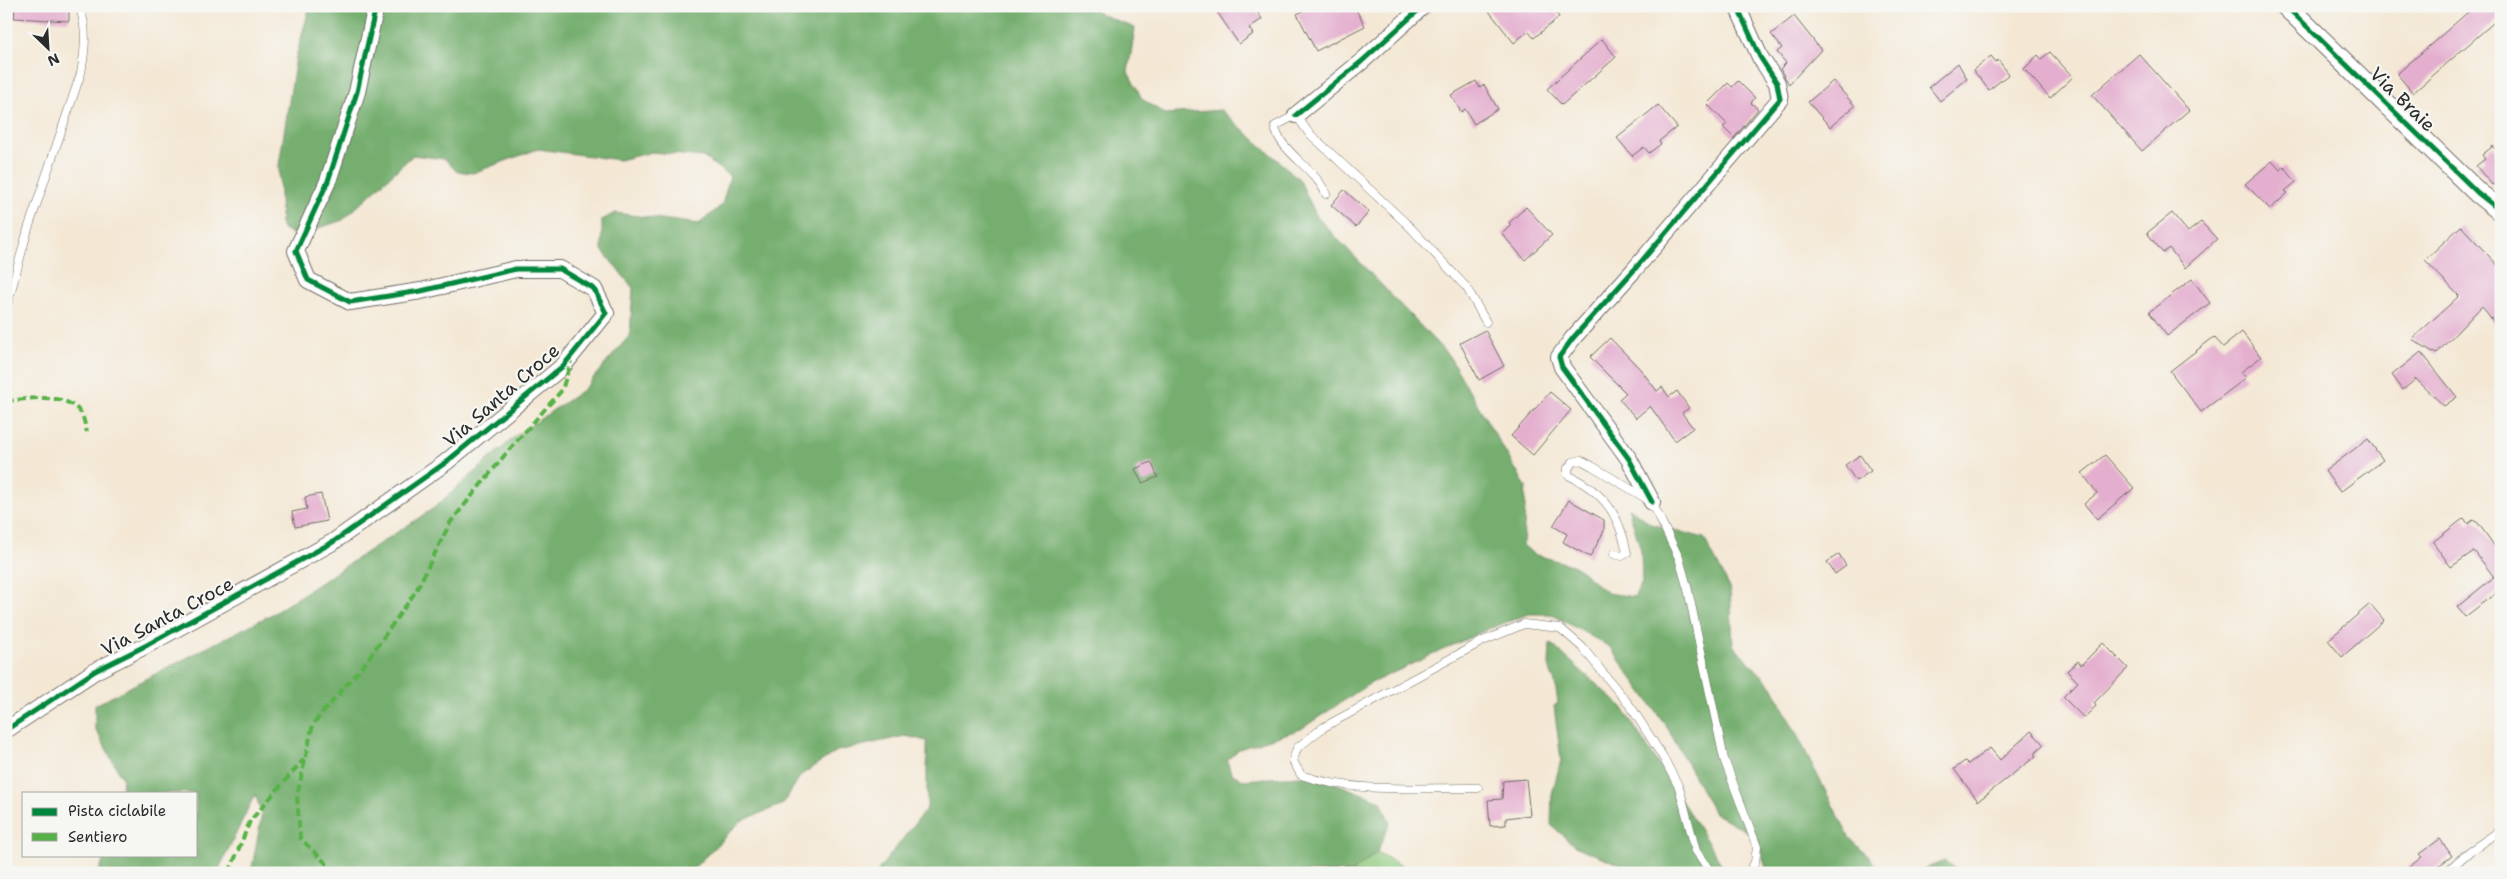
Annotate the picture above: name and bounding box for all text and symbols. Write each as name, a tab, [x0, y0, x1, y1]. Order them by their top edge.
north arrow	[22, 22, 72, 72]
text: N	[45, 49, 62, 70]
street label: Via Braie	[2364, 62, 2441, 137]
street label: Via Santa Croce	[438, 338, 565, 453]
street label: Via Santa Croce	[97, 571, 238, 662]
legend	[22, 792, 198, 856]
text: Pista ciclabile	[68, 801, 166, 821]
text: Sentiero	[68, 827, 127, 847]

